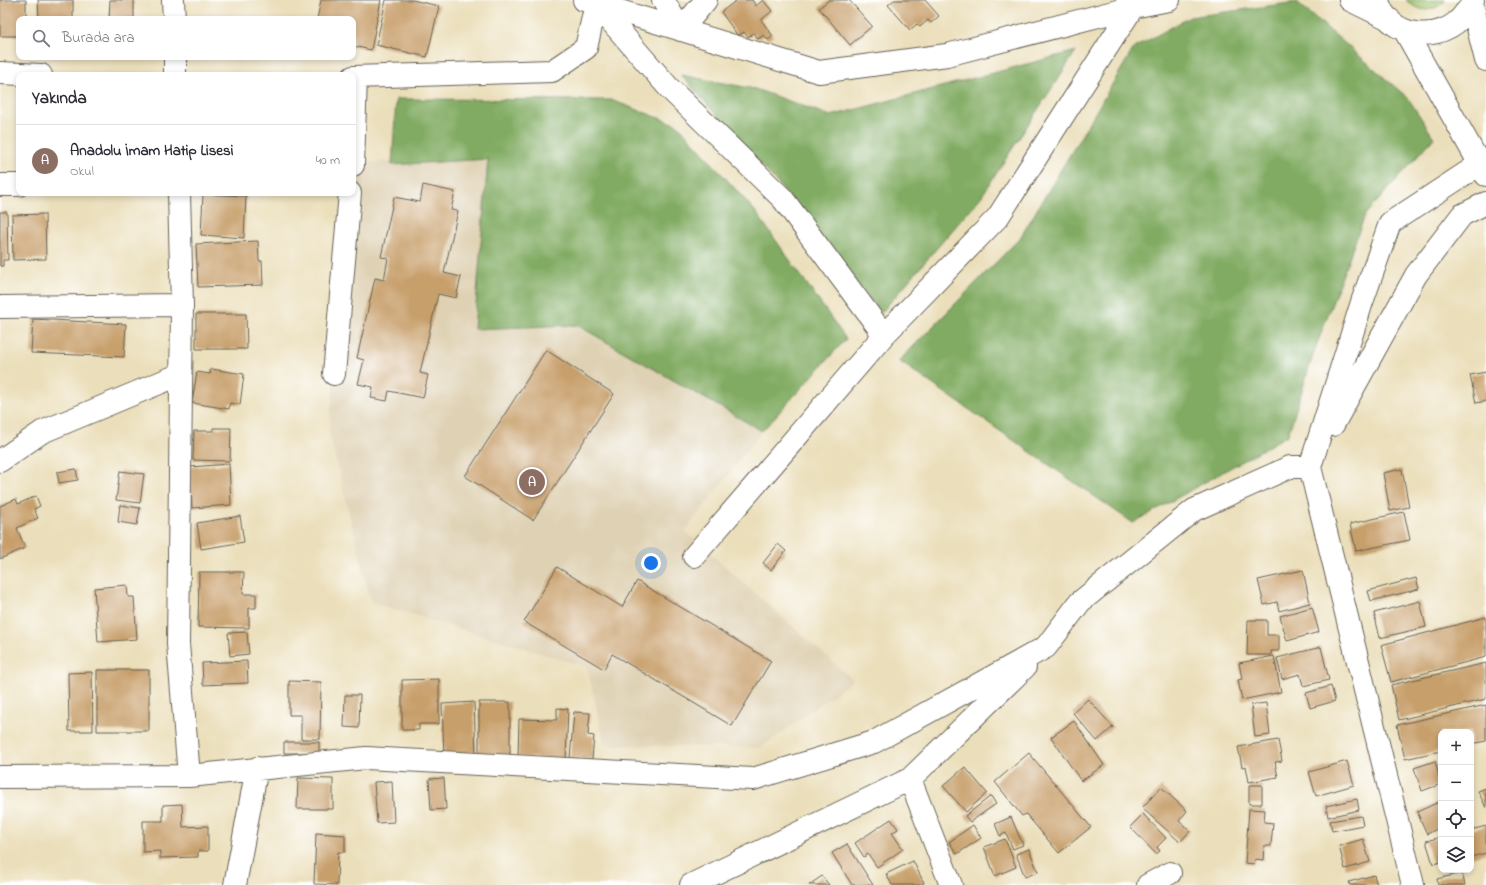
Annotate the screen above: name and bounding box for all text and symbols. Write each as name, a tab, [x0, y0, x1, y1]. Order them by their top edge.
search box	[16, 16, 356, 60]
icon: search	[30, 27, 52, 49]
text: Burada ara	[62, 27, 135, 49]
text: Yakında	[32, 86, 87, 111]
text: Anadolu İmam Hatip Lisesi	[70, 140, 233, 162]
text: A	[41, 151, 49, 170]
text: 40 m	[316, 151, 340, 170]
text: Okul	[70, 162, 94, 181]
pin: A	[519, 467, 545, 497]
your location	[641, 553, 661, 573]
map controls	[1438, 729, 1474, 873]
button: +	[1438, 729, 1474, 765]
button: −	[1438, 765, 1474, 801]
button: locate	[1438, 801, 1474, 837]
button: layers	[1438, 837, 1474, 873]

